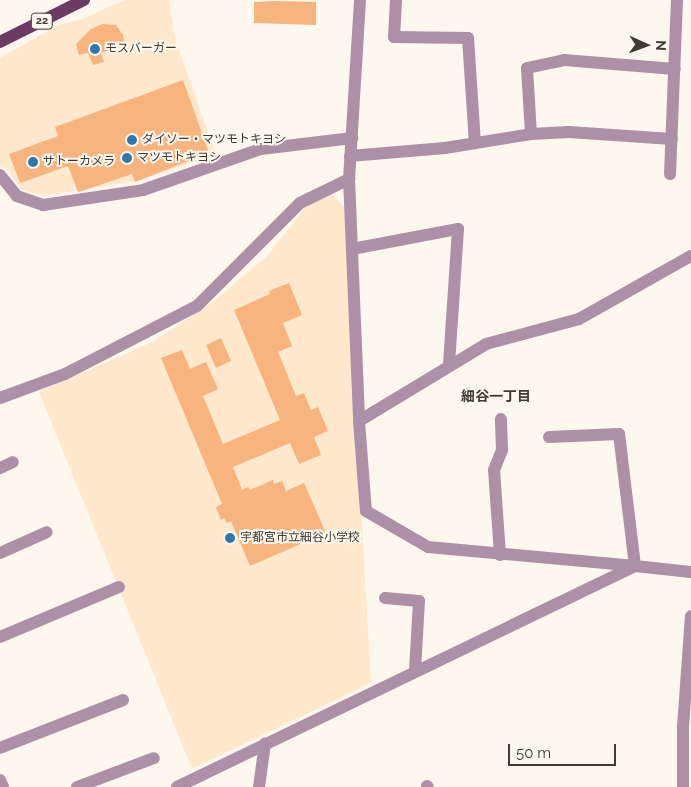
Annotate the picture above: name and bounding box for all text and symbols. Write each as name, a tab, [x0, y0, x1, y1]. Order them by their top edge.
road number: 22	[31, 12, 53, 30]
north arrow	[621, 20, 671, 70]
text: N	[653, 40, 669, 51]
place label: モスバーガー	[105, 42, 177, 56]
marker: モスバーガー	[89, 43, 101, 55]
place label: ダイソー・マツモトキヨシ	[142, 133, 286, 147]
marker: ダイソー・マツモトキヨシ	[126, 134, 138, 146]
place label: マツモトキヨシ	[137, 151, 221, 165]
marker: マツモトキヨシ	[121, 152, 133, 164]
place label: サトーカメラ	[43, 155, 115, 169]
marker: サトーカメラ	[27, 156, 39, 168]
district label: 細谷一丁目	[461, 388, 531, 404]
place label: 宇都宮市立細谷小学校	[240, 531, 360, 545]
marker: 宇都宮市立細谷小学校	[224, 532, 236, 544]
scale bar	[511, 734, 618, 766]
text: 50 m	[516, 744, 551, 762]

